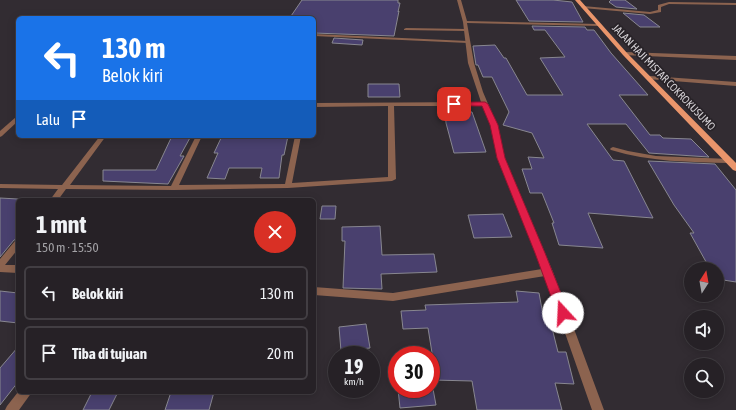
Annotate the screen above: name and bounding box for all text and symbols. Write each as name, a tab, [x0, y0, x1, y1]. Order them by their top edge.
street label: JALAN HAJI MISTAR COKROKUSUMO	[610, 21, 718, 133]
icon: left	[36, 32, 88, 84]
text: 130 m	[102, 32, 165, 64]
text: Belok kiri	[102, 65, 163, 86]
pin	[437, 87, 471, 121]
icon: arrive	[443, 93, 465, 115]
icon: arrive	[68, 108, 90, 130]
text: Lalu	[36, 111, 60, 128]
text: 1 mnt	[36, 211, 86, 238]
button: close	[254, 211, 296, 253]
text: 150 m · 15:50	[36, 240, 99, 255]
north arrow	[684, 262, 724, 302]
map controls	[684, 262, 724, 398]
icon: left	[38, 282, 60, 304]
text: Belok kiri	[72, 285, 123, 302]
text: 130 m	[260, 285, 294, 302]
position arrow	[542, 292, 584, 334]
button: sound	[684, 310, 724, 350]
icon: arrive	[38, 342, 60, 364]
text: Tiba di tujuan	[72, 345, 147, 362]
text: 20 m	[267, 345, 294, 362]
speed limit sign: 30	[388, 346, 440, 398]
text: 19	[345, 355, 363, 378]
button: search	[684, 358, 724, 398]
text: km/h	[344, 376, 364, 387]

